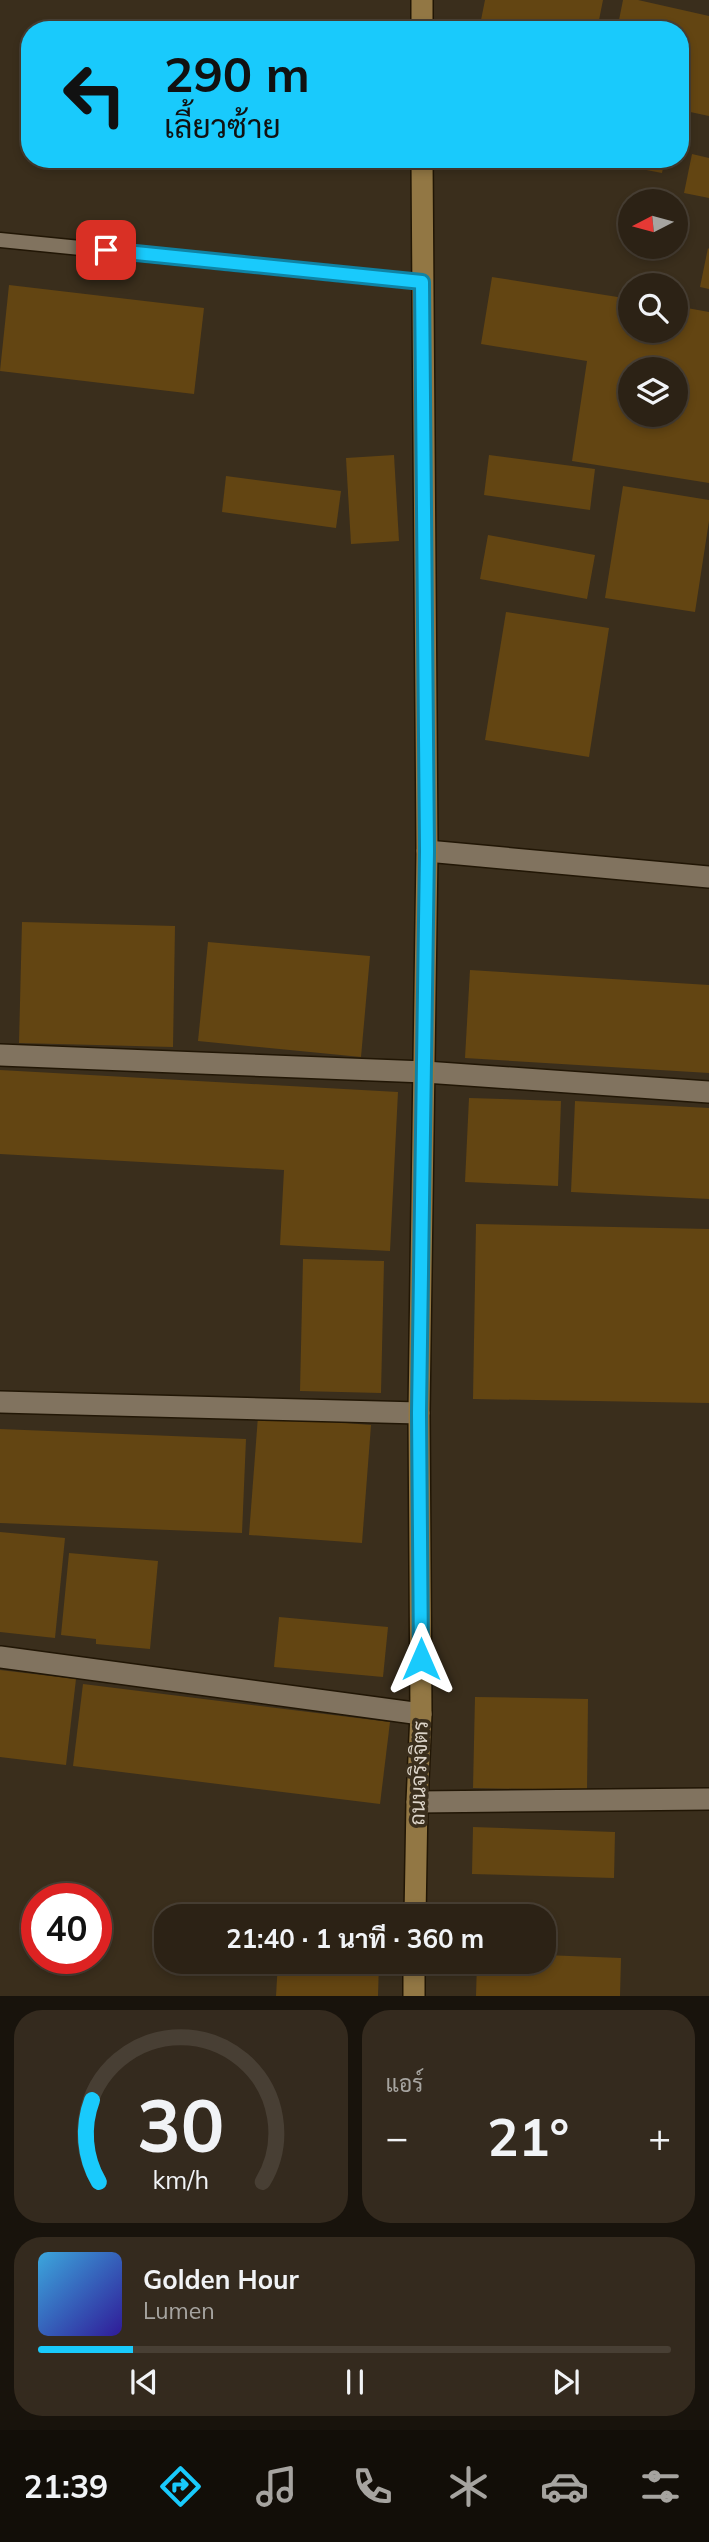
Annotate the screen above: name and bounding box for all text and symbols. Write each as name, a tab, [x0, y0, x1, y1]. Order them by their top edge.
text: 290 m	[164, 43, 310, 104]
icon: left	[49, 49, 140, 140]
text: เลี้ยวซ้าย	[164, 106, 281, 146]
north arrow	[618, 189, 688, 259]
map controls	[618, 189, 688, 427]
pin	[76, 220, 136, 280]
icon: arrive	[87, 231, 125, 269]
button: search	[618, 273, 688, 343]
button: layers	[618, 357, 688, 427]
position arrow	[384, 1622, 458, 1696]
street label: ถนนจริงจิตร	[403, 1720, 433, 1826]
speed limit sign: 40	[21, 1883, 112, 1974]
text: 21:40 · 1 นาที · 360 m	[226, 1922, 484, 1955]
text: แอร์	[386, 2069, 423, 2098]
text: 30	[137, 2080, 224, 2171]
text: 21°	[487, 2104, 569, 2169]
text: −	[386, 2113, 408, 2161]
text: +	[648, 2113, 671, 2161]
text: km/h	[152, 2164, 209, 2195]
text: Golden Hour	[143, 2263, 299, 2296]
text: Lumen	[143, 2296, 215, 2325]
icon: previous	[125, 2363, 163, 2401]
icon: pause	[336, 2363, 374, 2401]
icon: next	[547, 2363, 585, 2401]
icon: directions	[156, 2462, 205, 2511]
icon: music	[252, 2462, 301, 2511]
icon: phone	[348, 2462, 397, 2511]
icon: climate	[444, 2462, 493, 2511]
icon: car	[540, 2462, 589, 2511]
icon: filters	[636, 2462, 685, 2511]
text: 21:39	[24, 2466, 108, 2506]

